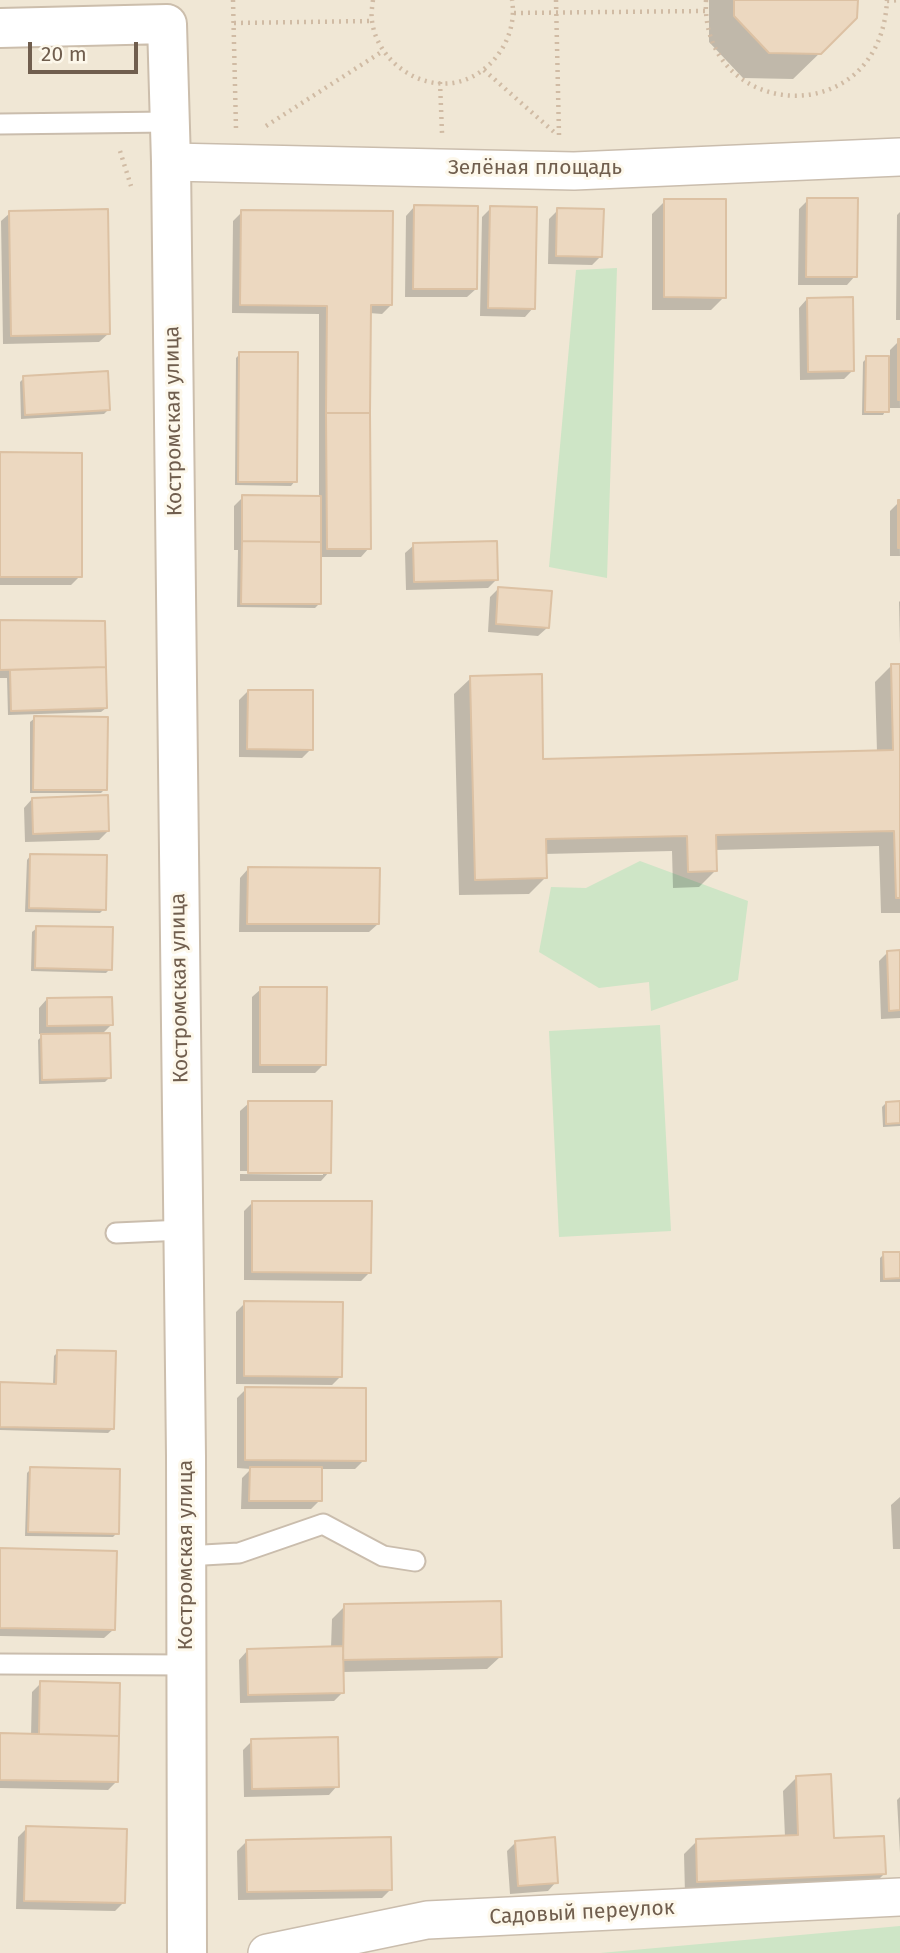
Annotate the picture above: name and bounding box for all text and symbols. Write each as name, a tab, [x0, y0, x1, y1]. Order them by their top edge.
scale bar	[32, 28, 142, 72]
text: 20 m	[41, 41, 87, 67]
street label: Зелёная площадь	[448, 155, 622, 181]
street label: Костромская улица	[160, 326, 188, 516]
street label: Костромская улица	[166, 893, 194, 1083]
street label: Костромская улица	[173, 1460, 199, 1650]
street label: Садовый переулок	[489, 1896, 675, 1930]

